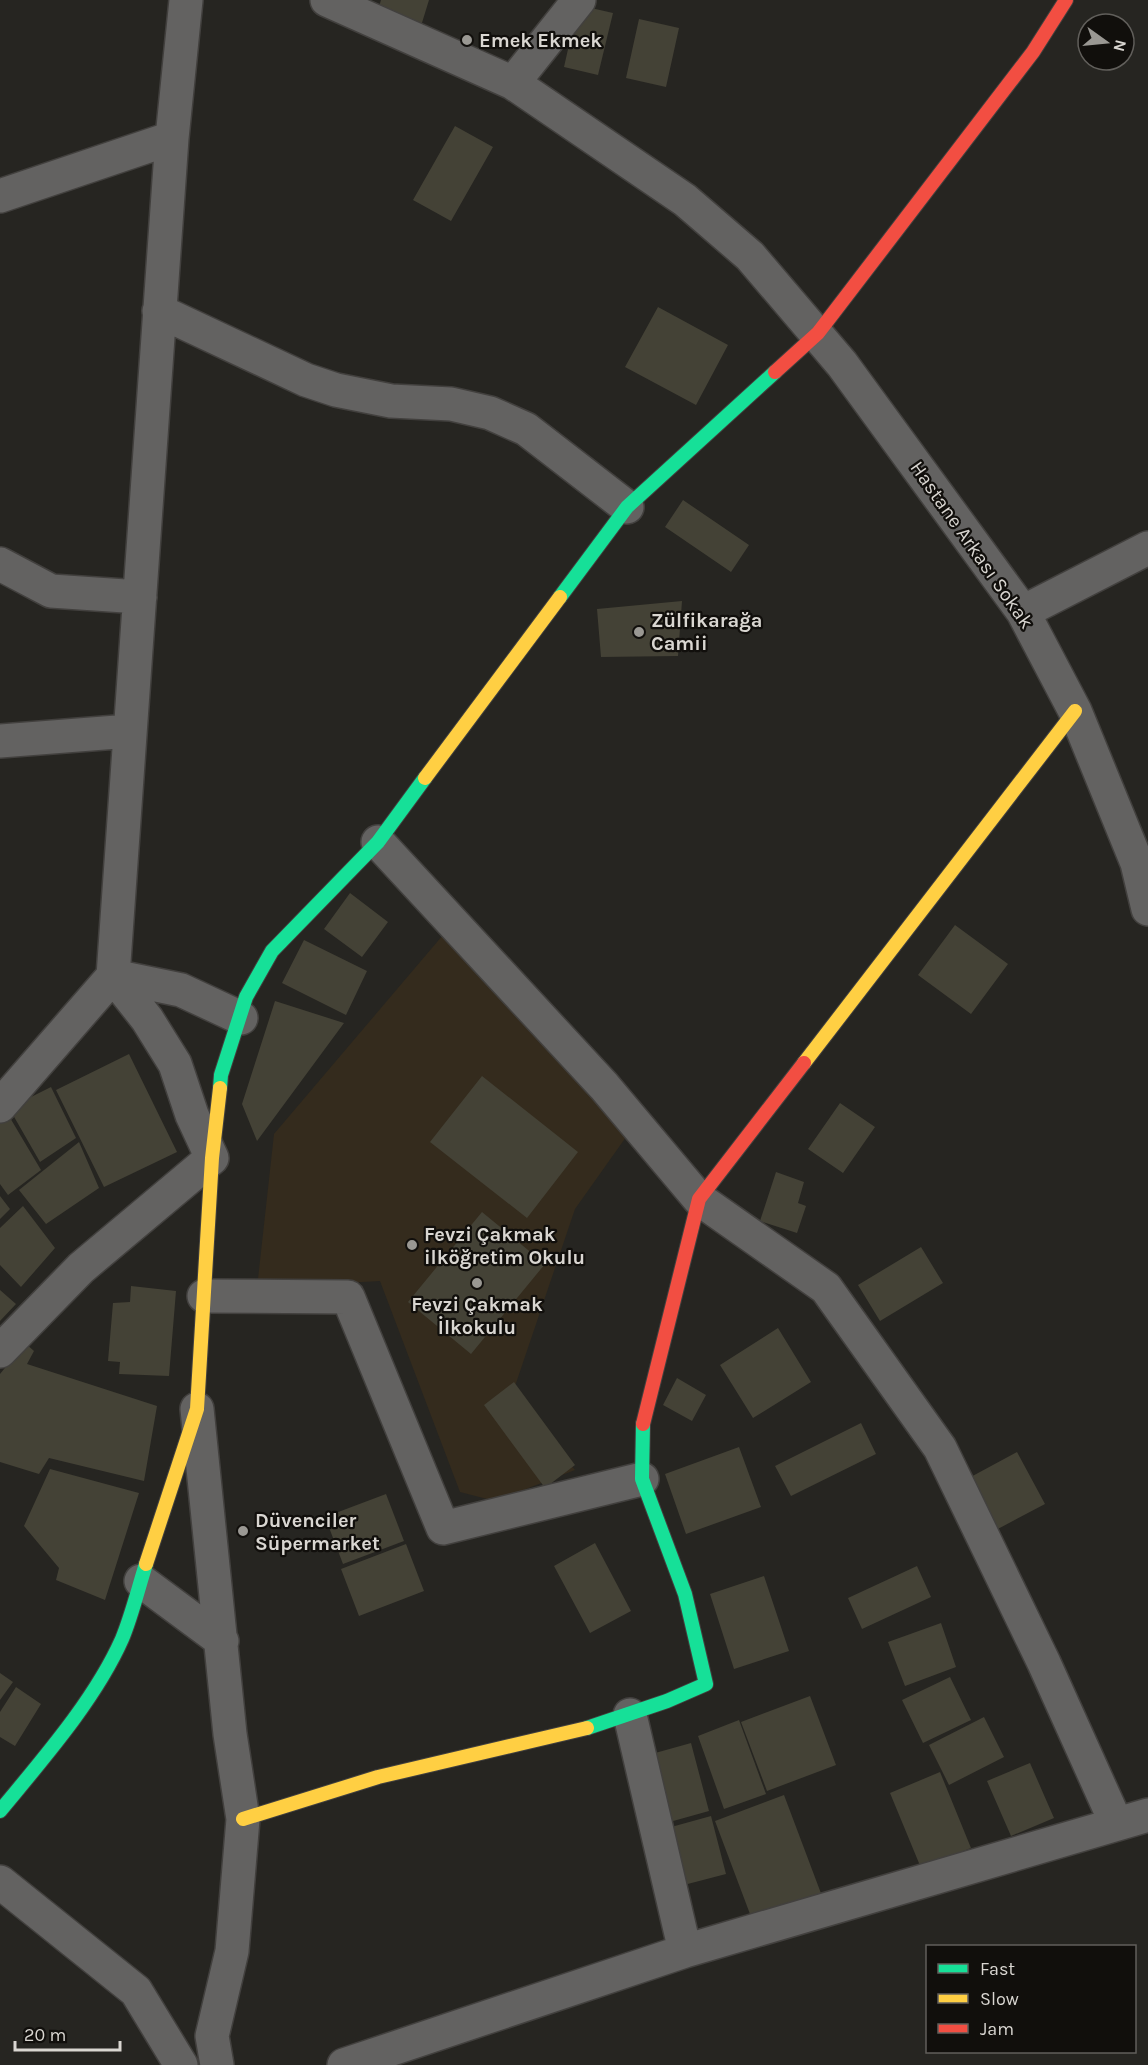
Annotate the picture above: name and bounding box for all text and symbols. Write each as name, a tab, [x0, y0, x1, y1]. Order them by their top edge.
north arrow	[1076, 12, 1136, 72]
place label: Emek Ekmek	[479, 29, 602, 52]
marker: Emek Ekmek	[460, 33, 474, 47]
text: N	[1109, 38, 1131, 54]
street label: Hastane Arkası Sokak	[905, 457, 1039, 633]
place label: Zülfikarağa Camii	[651, 609, 763, 655]
marker: Zülfikarağa Camii	[632, 625, 646, 639]
place label: Fevzi Çakmak ilköğretim Okulu	[424, 1223, 585, 1269]
marker: Fevzi Çakmak ilköğretim Okulu	[405, 1238, 419, 1252]
marker: Fevzi Çakmak İlkokulu	[470, 1276, 484, 1290]
place label: Fevzi Çakmak İlkokulu	[411, 1293, 543, 1339]
place label: Düvenciler Süpermarket	[255, 1509, 380, 1555]
marker: Düvenciler Süpermarket	[236, 1524, 250, 1538]
legend	[926, 1945, 1136, 2053]
text: Fast	[980, 1958, 1015, 1980]
text: Slow	[980, 1988, 1019, 2010]
scale bar	[15, 2014, 120, 2052]
text: Jam	[980, 2018, 1014, 2040]
text: 20 m	[24, 2024, 66, 2046]

